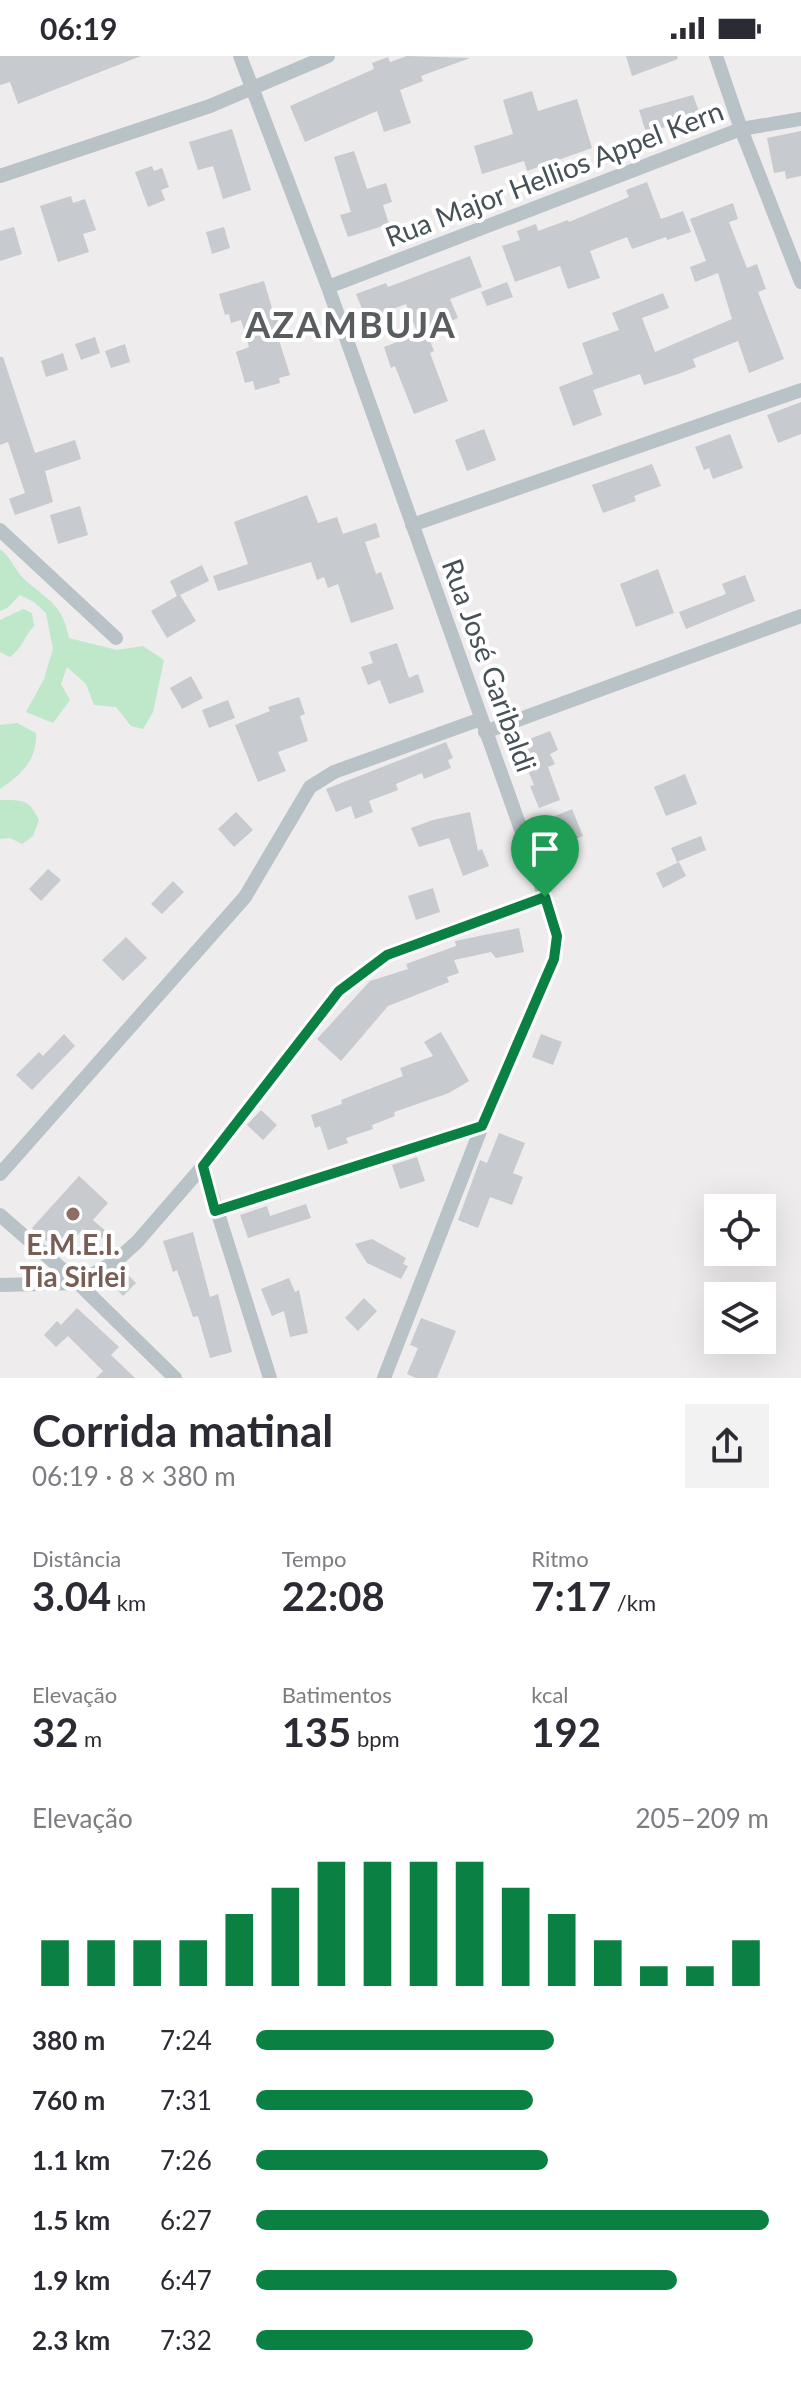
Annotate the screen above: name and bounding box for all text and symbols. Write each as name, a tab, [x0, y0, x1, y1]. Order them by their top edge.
text: 06:19	[40, 10, 117, 46]
street label: Rua Major Hellios Appel Kern	[380, 93, 728, 253]
district label: AZAMBUJA	[244, 302, 457, 346]
street label: Rua José Garibaldi	[436, 554, 544, 776]
pin	[511, 815, 579, 897]
icon: arrive	[523, 827, 567, 871]
map controls	[704, 1194, 776, 1354]
button: locate	[704, 1194, 776, 1266]
marker: E.M.E.I. Tia Sirlei	[64, 1205, 82, 1223]
place label: E.M.E.I. Tia Sirlei	[20, 1227, 126, 1293]
button: layers	[704, 1282, 776, 1354]
text: Corrida matinal	[32, 1404, 333, 1456]
button: share	[685, 1404, 769, 1488]
text: 06:19 · 8 × 380 m	[32, 1460, 236, 1492]
text: Distância	[32, 1545, 121, 1572]
text: Tempo	[282, 1545, 346, 1572]
text: Ritmo	[531, 1545, 589, 1572]
text: 3.04	[32, 1572, 111, 1620]
text: 22:08	[282, 1572, 385, 1620]
text: 7:17	[531, 1572, 611, 1620]
text: km	[111, 1589, 146, 1616]
text: /km	[611, 1589, 656, 1616]
text: Elevação	[32, 1681, 117, 1708]
text: Batimentos	[282, 1681, 392, 1708]
text: kcal	[531, 1681, 569, 1708]
text: 32	[32, 1708, 78, 1756]
text: 135	[282, 1708, 351, 1756]
text: 192	[531, 1708, 601, 1756]
text: m	[78, 1725, 102, 1752]
text: bpm	[351, 1725, 400, 1752]
text: Elevação	[32, 1802, 133, 1834]
text: 205–209 m	[635, 1802, 769, 1834]
text: 380 m	[32, 2024, 105, 2056]
text: 7:24	[160, 2024, 212, 2056]
text: 760 m	[32, 2084, 105, 2116]
text: 7:31	[160, 2084, 212, 2116]
text: 1.1 km	[32, 2144, 110, 2176]
text: 7:26	[160, 2144, 212, 2176]
text: 1.5 km	[32, 2204, 110, 2236]
text: 6:27	[160, 2204, 212, 2236]
text: 1.9 km	[32, 2264, 110, 2296]
text: 6:47	[160, 2264, 212, 2296]
text: 2.3 km	[32, 2324, 110, 2356]
text: 7:32	[160, 2324, 212, 2356]

